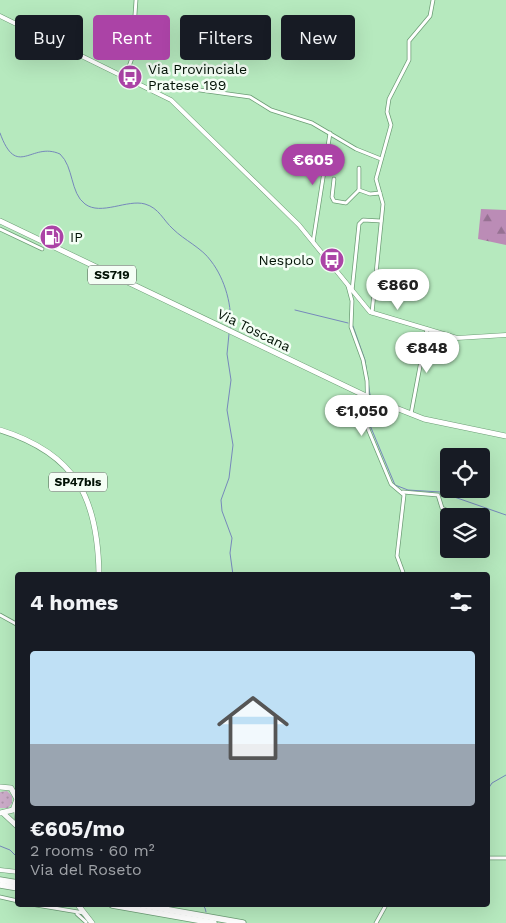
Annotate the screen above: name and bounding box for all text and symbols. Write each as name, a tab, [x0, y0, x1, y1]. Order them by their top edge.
chip: Buy	[15, 15, 83, 60]
chip: Rent	[93, 15, 170, 60]
chip: Filters	[180, 15, 271, 60]
chip: New	[281, 15, 355, 60]
place label: Via Provinciale Pratese 199	[148, 61, 247, 93]
bus stop icon: Via Provinciale Pratese 199	[117, 64, 143, 90]
pin: €605	[283, 144, 343, 186]
text: €605	[293, 150, 333, 169]
fuel station icon: IP	[39, 224, 65, 250]
place label: IP	[70, 229, 83, 245]
bus stop icon: Nespolo	[319, 247, 345, 273]
place label: Nespolo	[259, 252, 314, 268]
road number: SS719	[88, 266, 136, 284]
pin: €860	[368, 268, 428, 311]
text: €860	[377, 275, 419, 294]
street label: Via Toscana	[215, 305, 293, 355]
pin: €848	[397, 332, 457, 374]
text: €848	[406, 338, 448, 357]
pin: €1,050	[321, 394, 403, 437]
text: €1,050	[336, 401, 388, 420]
map controls	[440, 448, 490, 558]
button: locate	[440, 448, 490, 498]
road number: SP47bis	[49, 472, 107, 492]
button: layers	[440, 508, 490, 558]
icon: filters	[447, 588, 475, 616]
text: 4 homes	[30, 590, 118, 615]
icon: home	[208, 683, 298, 773]
text: €605/mo	[30, 816, 125, 841]
text: 2 rooms · 60 m²	[30, 841, 155, 860]
text: Via del Roseto	[30, 860, 142, 879]

